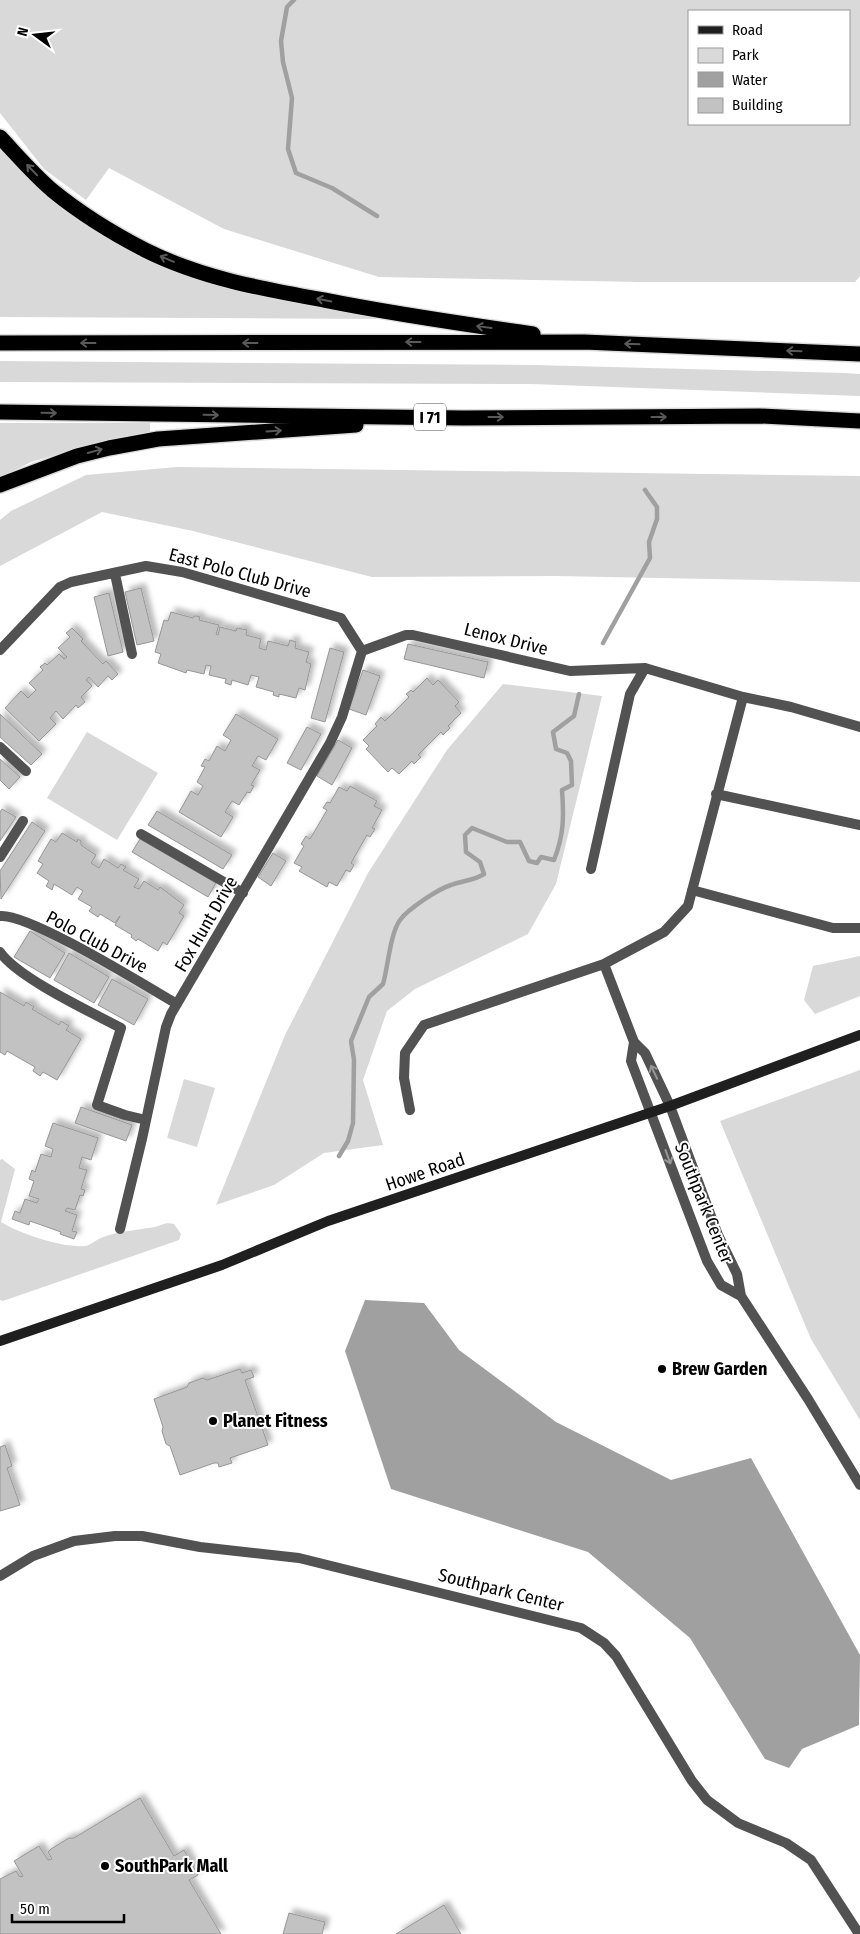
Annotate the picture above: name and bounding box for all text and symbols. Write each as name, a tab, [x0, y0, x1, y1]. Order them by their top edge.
north arrow	[10, 10, 60, 60]
legend	[688, 10, 850, 125]
text: Road	[732, 21, 763, 39]
text: N	[14, 26, 32, 38]
text: Park	[732, 46, 759, 64]
text: Water	[732, 71, 768, 89]
text: Building	[732, 96, 783, 114]
one-way arrow	[26, 164, 38, 176]
one-way arrow	[160, 254, 175, 264]
one-way arrow	[316, 295, 332, 305]
one-way arrow	[476, 322, 492, 332]
one-way arrow	[405, 337, 422, 347]
one-way arrow	[80, 338, 96, 348]
one-way arrow	[243, 338, 259, 348]
one-way arrow	[624, 339, 640, 349]
one-way arrow	[787, 346, 803, 356]
road number: I 71	[414, 404, 446, 431]
one-way arrow	[40, 408, 56, 417]
one-way arrow	[203, 410, 219, 419]
one-way arrow	[488, 412, 504, 422]
one-way arrow	[650, 412, 666, 422]
one-way arrow	[266, 426, 282, 436]
one-way arrow	[87, 446, 103, 456]
street label: East Polo Club Drive	[166, 543, 314, 603]
street label: Lenox Drive	[462, 618, 550, 660]
street label: Fox Hunt Drive	[170, 872, 242, 976]
street label: Polo Club Drive	[43, 906, 152, 978]
one-way arrow	[649, 1065, 658, 1080]
street label: Southpark Center	[670, 1139, 738, 1267]
street label: Howe Road	[382, 1148, 468, 1196]
one-way arrow	[664, 1149, 673, 1164]
place label: Brew Garden	[672, 1358, 767, 1380]
marker: Brew Garden	[656, 1363, 668, 1375]
place label: Planet Fitness	[223, 1410, 328, 1432]
marker: Planet Fitness	[207, 1415, 219, 1427]
street label: Southpark Center	[436, 1564, 567, 1616]
place label: SouthPark Mall	[115, 1855, 228, 1877]
marker: SouthPark Mall	[99, 1860, 111, 1872]
scale bar	[12, 1892, 125, 1924]
text: 50 m	[20, 1900, 50, 1918]

